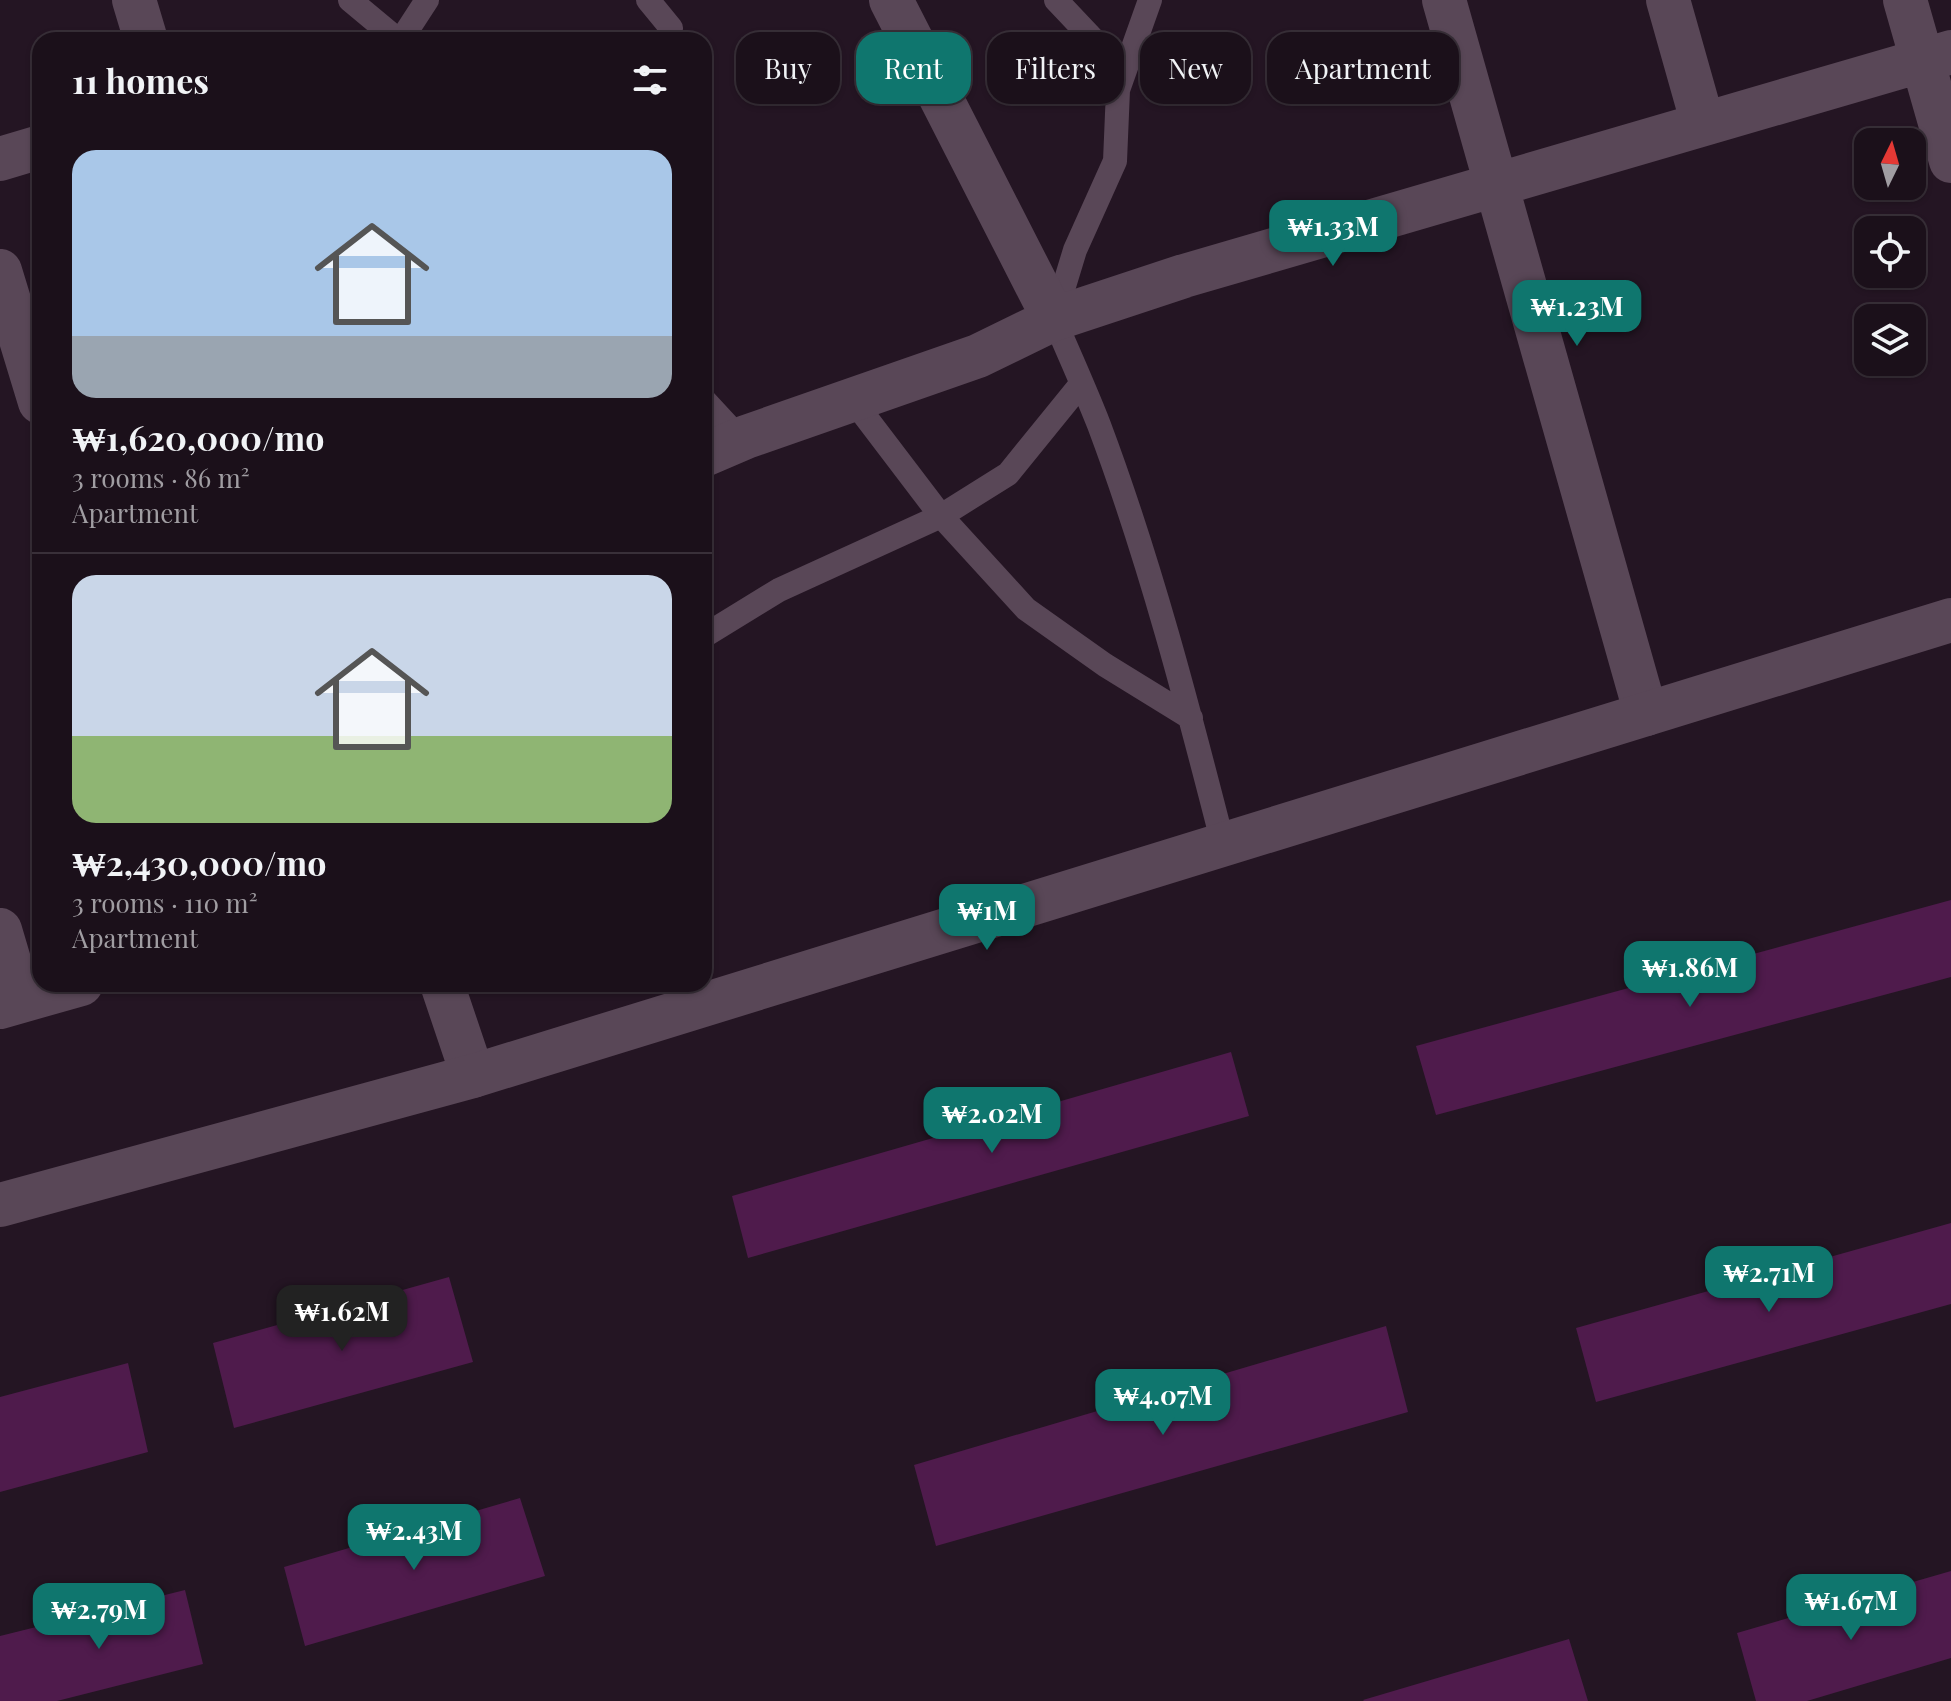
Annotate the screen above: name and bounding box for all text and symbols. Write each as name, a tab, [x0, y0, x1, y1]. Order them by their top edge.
chip: Buy	[736, 32, 840, 104]
chip: Rent	[856, 32, 971, 104]
chip: Filters	[987, 32, 1124, 104]
chip: New	[1140, 32, 1251, 104]
chip: Apartment	[1267, 32, 1459, 104]
text: 11 homes	[72, 57, 209, 103]
icon: filters	[628, 58, 672, 102]
north arrow	[1854, 128, 1926, 200]
map controls	[1854, 128, 1926, 376]
pin: ₩1.33M	[1268, 200, 1398, 268]
icon: home	[300, 202, 444, 346]
text: ₩1.33M	[1287, 208, 1379, 243]
button: locate	[1854, 216, 1926, 288]
pin: ₩1.23M	[1512, 280, 1642, 348]
text: ₩1.23M	[1530, 288, 1624, 323]
button: layers	[1854, 304, 1926, 376]
text: ₩1,620,000/mo	[72, 414, 325, 460]
text: 3 rooms · 86 m²	[72, 460, 250, 495]
text: Apartment	[72, 495, 198, 530]
icon: home	[300, 627, 444, 771]
text: ₩2,430,000/mo	[72, 839, 326, 885]
pin: ₩1M	[948, 884, 1026, 952]
text: 3 rooms · 110 m²	[72, 885, 257, 920]
text: ₩1M	[957, 892, 1017, 927]
text: Apartment	[72, 920, 198, 955]
pin: ₩1.86M	[1625, 941, 1755, 1009]
text: ₩1.86M	[1642, 949, 1738, 984]
pin: ₩2.02M	[927, 1087, 1057, 1155]
text: ₩2.02M	[941, 1095, 1043, 1130]
pin: ₩2.71M	[1704, 1246, 1834, 1314]
text: ₩2.71M	[1723, 1254, 1815, 1289]
pin: ₩1.62M	[277, 1285, 407, 1353]
text: ₩1.62M	[294, 1293, 390, 1328]
pin: ₩4.07M	[1098, 1369, 1228, 1437]
text: ₩4.07M	[1113, 1377, 1213, 1412]
pin: ₩2.43M	[349, 1504, 479, 1572]
text: ₩2.43M	[366, 1512, 462, 1547]
pin: ₩1.67M	[1786, 1574, 1916, 1642]
text: ₩1.67M	[1804, 1582, 1898, 1617]
pin: ₩2.79M	[34, 1583, 164, 1651]
text: ₩2.79M	[51, 1591, 147, 1626]

